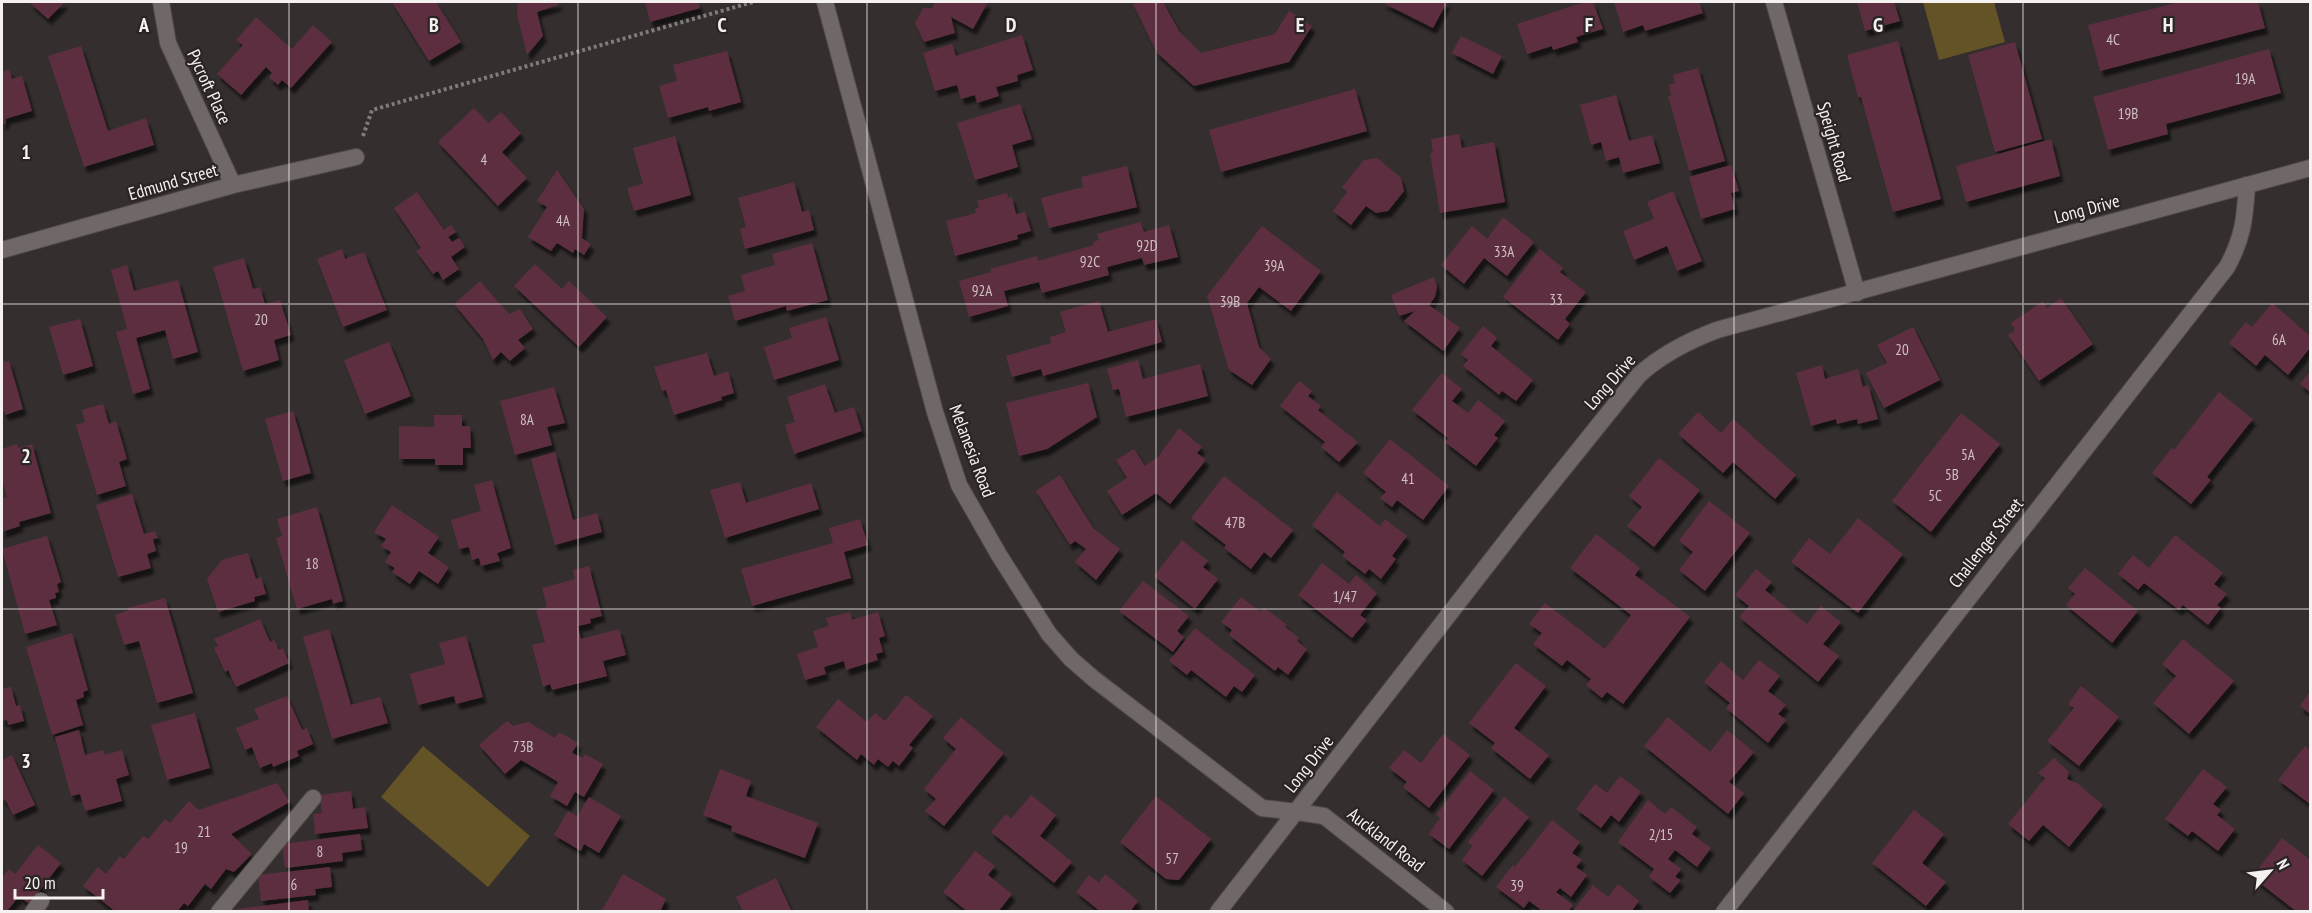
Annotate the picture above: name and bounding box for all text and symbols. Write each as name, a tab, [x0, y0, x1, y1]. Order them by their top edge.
text: A	[138, 12, 150, 38]
text: B	[429, 12, 439, 38]
text: C	[717, 12, 727, 38]
text: D	[1006, 12, 1017, 38]
text: E	[1296, 12, 1304, 38]
text: F	[1585, 12, 1593, 38]
text: G	[1873, 12, 1883, 38]
text: H	[2163, 12, 2173, 38]
house number: 4C	[2106, 30, 2120, 49]
street label: Pycroft Place	[182, 46, 237, 128]
house number: 19A	[2235, 69, 2256, 88]
street label: Speight Road	[1812, 99, 1857, 184]
house number: 19B	[2118, 104, 2138, 123]
text: 1	[21, 139, 31, 165]
house number: 4	[481, 150, 488, 169]
street label: Edmund Street	[126, 158, 220, 205]
street label: Long Drive	[2052, 189, 2122, 228]
house number: 4A	[556, 211, 571, 230]
house number: 92D	[1136, 236, 1158, 255]
house number: 33A	[1494, 242, 1515, 261]
house number: 92C	[1080, 252, 1100, 271]
house number: 39A	[1264, 256, 1285, 275]
house number: 92A	[972, 281, 993, 300]
house number: 33	[1549, 290, 1563, 309]
house number: 39B	[1220, 292, 1240, 311]
house number: 20	[254, 310, 268, 329]
house number: 6A	[2272, 330, 2287, 349]
house number: 20	[1895, 340, 1909, 359]
street label: Long Drive	[1579, 349, 1640, 414]
street label: Melanesia Road	[944, 401, 1001, 500]
house number: 8A	[520, 410, 535, 429]
text: 2	[21, 443, 31, 469]
house number: 5A	[1961, 445, 1976, 464]
house number: 5B	[1945, 465, 1959, 484]
house number: 41	[1401, 469, 1415, 488]
house number: 5C	[1928, 486, 1942, 505]
street label: Challenger Street	[1943, 493, 2028, 592]
house number: 47B	[1225, 513, 1245, 532]
house number: 18	[305, 554, 319, 573]
house number: 1/47	[1333, 587, 1357, 606]
street label: Long Drive	[1279, 730, 1338, 797]
house number: 73B	[513, 737, 533, 756]
text: 3	[21, 748, 31, 774]
street label: Auckland Road	[1343, 802, 1429, 877]
house number: 21	[197, 822, 211, 841]
house number: 2/15	[1649, 825, 1673, 844]
house number: 19	[174, 838, 188, 857]
north arrow	[2240, 841, 2300, 901]
house number: 8	[317, 842, 323, 861]
house number: 57	[1165, 849, 1179, 868]
text: N	[2272, 855, 2294, 872]
scale bar	[15, 862, 104, 900]
text: 20 m	[24, 871, 56, 894]
house number: 6	[291, 875, 298, 894]
house number: 39	[1510, 876, 1524, 895]

